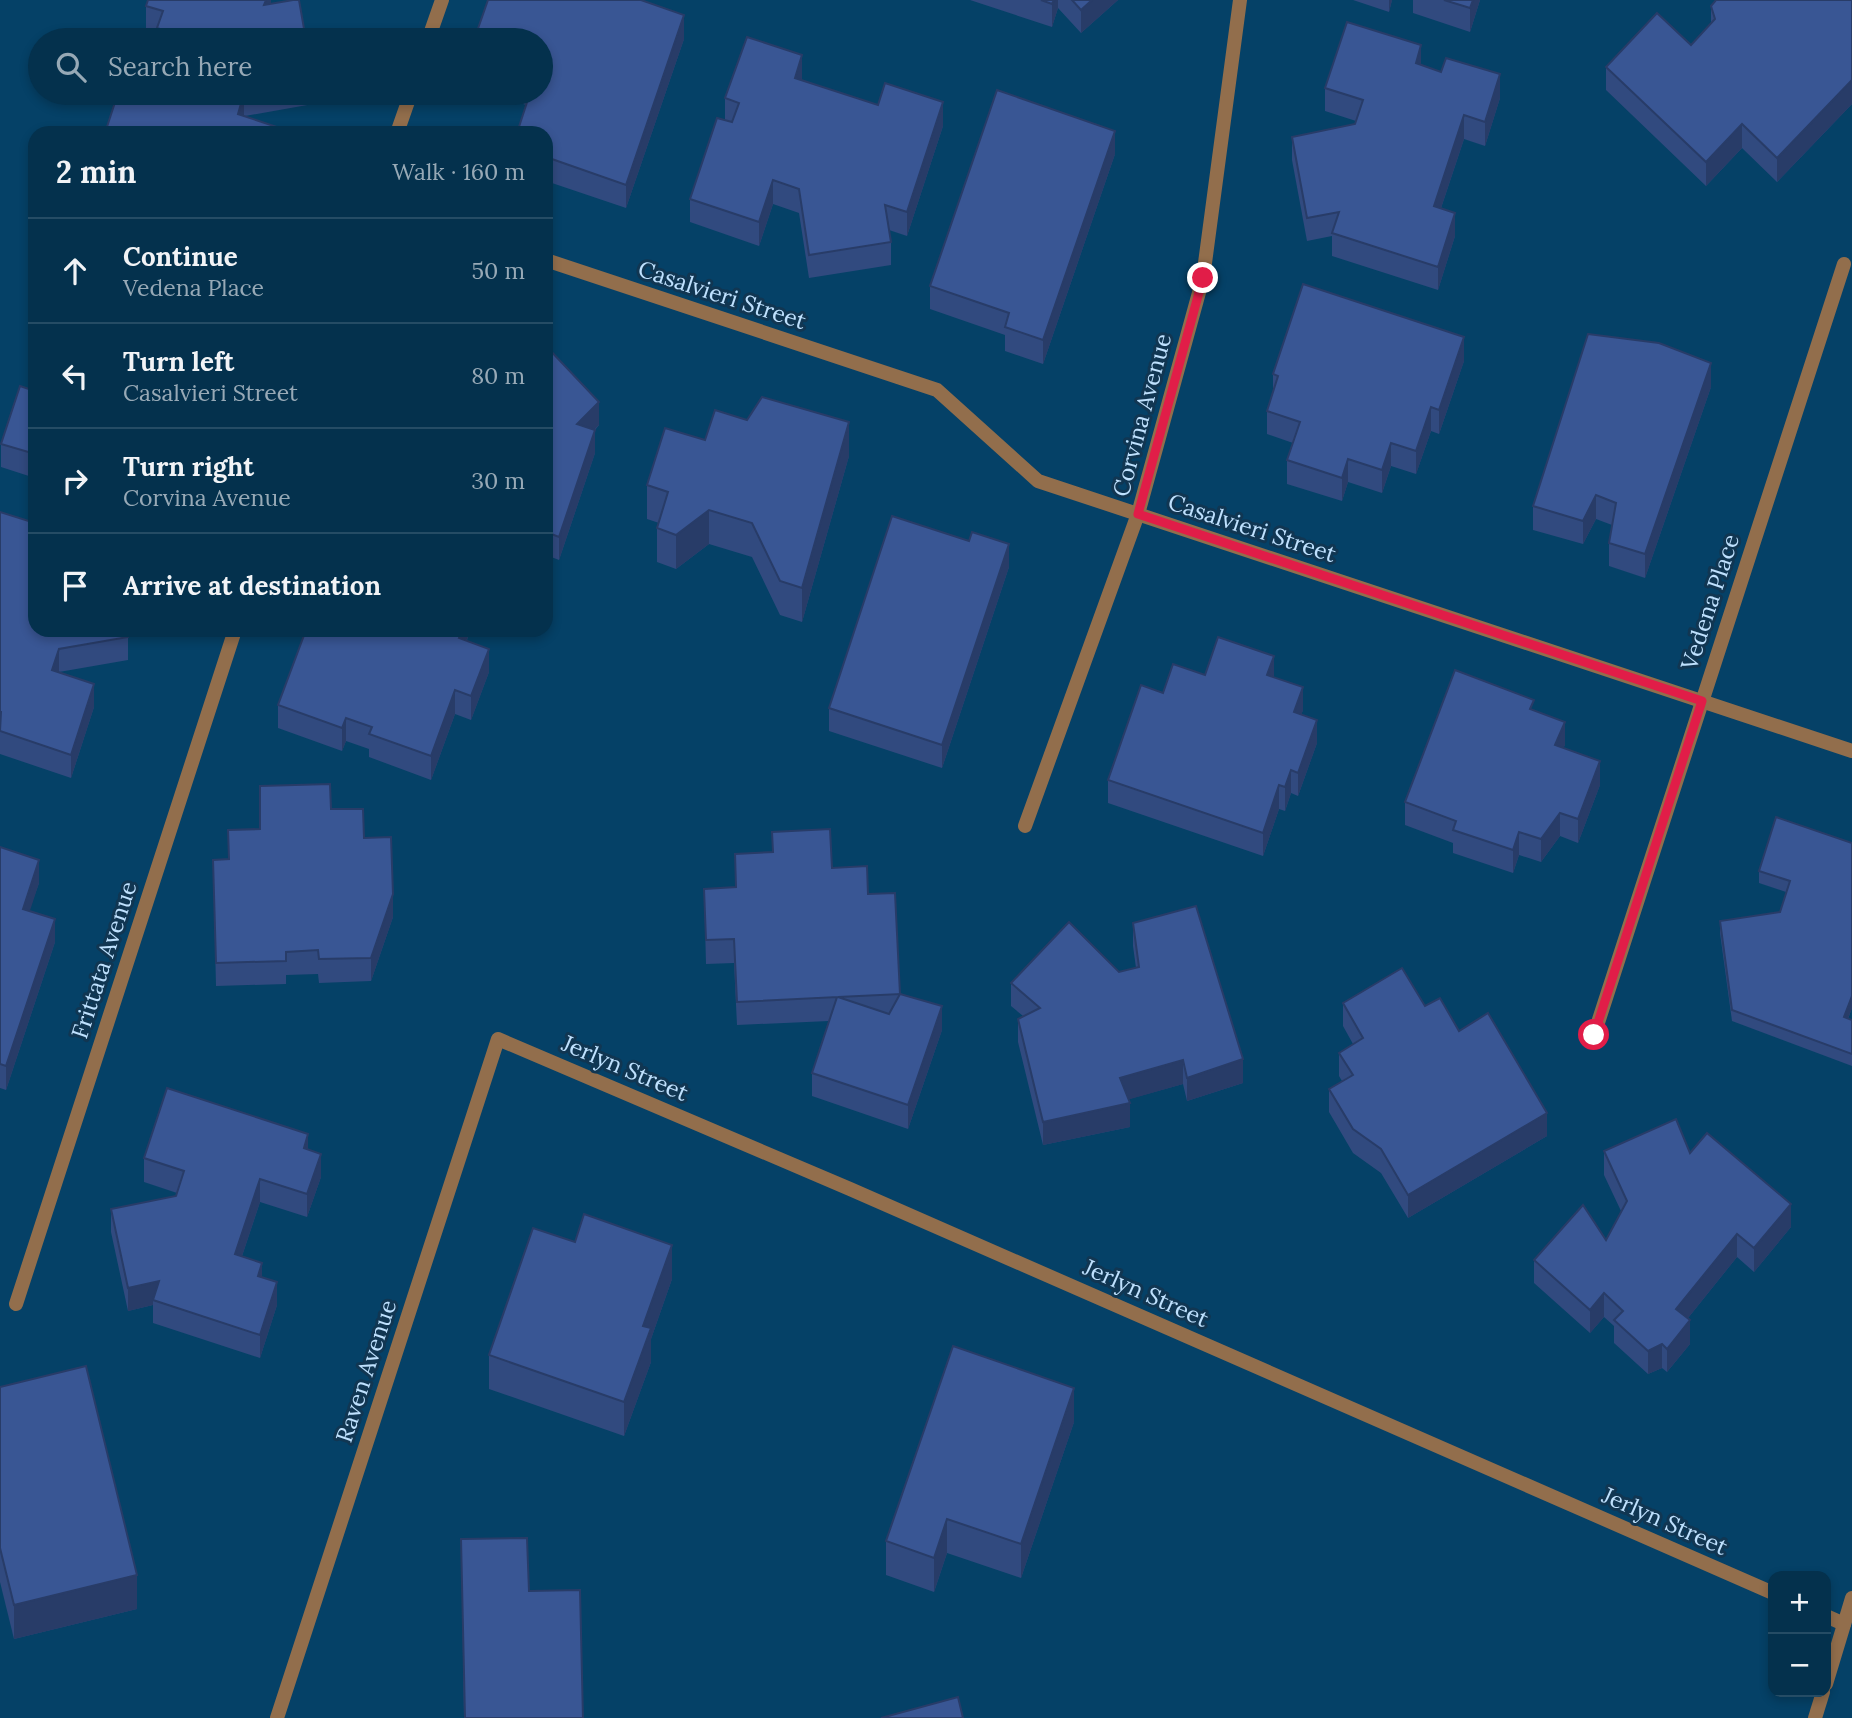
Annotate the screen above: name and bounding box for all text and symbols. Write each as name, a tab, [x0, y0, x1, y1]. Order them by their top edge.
search box	[28, 28, 553, 105]
icon: search	[52, 48, 90, 86]
text: Search here	[108, 50, 252, 83]
text: 2 min	[56, 153, 136, 191]
text: Walk · 160 m	[392, 157, 525, 186]
text: Continue	[123, 240, 238, 273]
icon: ahead	[56, 252, 94, 290]
street label: Casalvieri Street	[635, 254, 810, 335]
text: 50 m	[472, 256, 525, 285]
route end	[1187, 262, 1218, 293]
text: Vedena Place	[123, 273, 264, 302]
street label: Corvina Avenue	[1106, 330, 1177, 500]
text: Turn left	[123, 345, 234, 378]
icon: left	[56, 357, 94, 395]
text: 80 m	[471, 361, 525, 390]
text: Casalvieri Street	[123, 378, 298, 407]
text: Turn right	[123, 450, 254, 483]
icon: right	[56, 462, 94, 500]
text: 30 m	[471, 466, 525, 495]
text: Corvina Avenue	[123, 483, 291, 512]
street label: Casalvieri Street	[1165, 487, 1340, 568]
street label: Vedena Place	[1674, 530, 1745, 674]
icon: arrive	[56, 567, 94, 605]
text: Arrive at destination	[123, 569, 381, 602]
street label: Frittata Avenue	[64, 877, 143, 1042]
route start	[1578, 1019, 1609, 1050]
street label: Jerlyn Street	[557, 1028, 693, 1107]
street label: Jerlyn Street	[1078, 1252, 1213, 1333]
street label: Raven Avenue	[329, 1296, 402, 1446]
street label: Jerlyn Street	[1597, 1480, 1732, 1561]
map controls	[1768, 1571, 1831, 1697]
button: +	[1768, 1571, 1831, 1634]
button: −	[1768, 1634, 1831, 1697]

